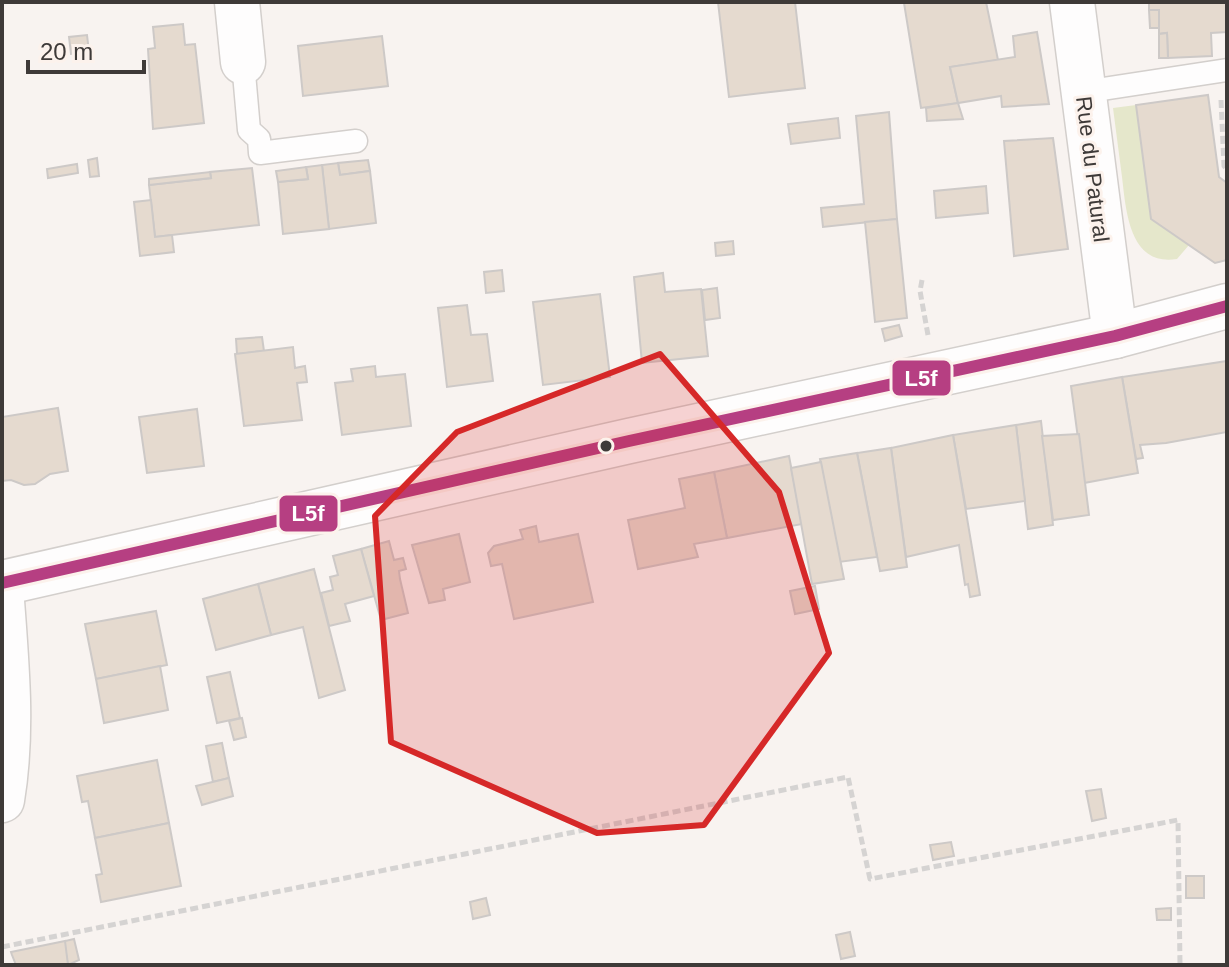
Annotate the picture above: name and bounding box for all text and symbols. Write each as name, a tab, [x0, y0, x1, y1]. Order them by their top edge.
scale bar	[28, 24, 144, 74]
text: 20 m	[40, 38, 93, 65]
street label: Rue du Patural	[1071, 95, 1114, 243]
line badge: L5f	[891, 359, 952, 397]
text: L5f	[905, 366, 938, 391]
unlabelled marker	[598, 438, 614, 454]
line badge: L5f	[278, 494, 339, 533]
text: L5f	[292, 501, 325, 526]

